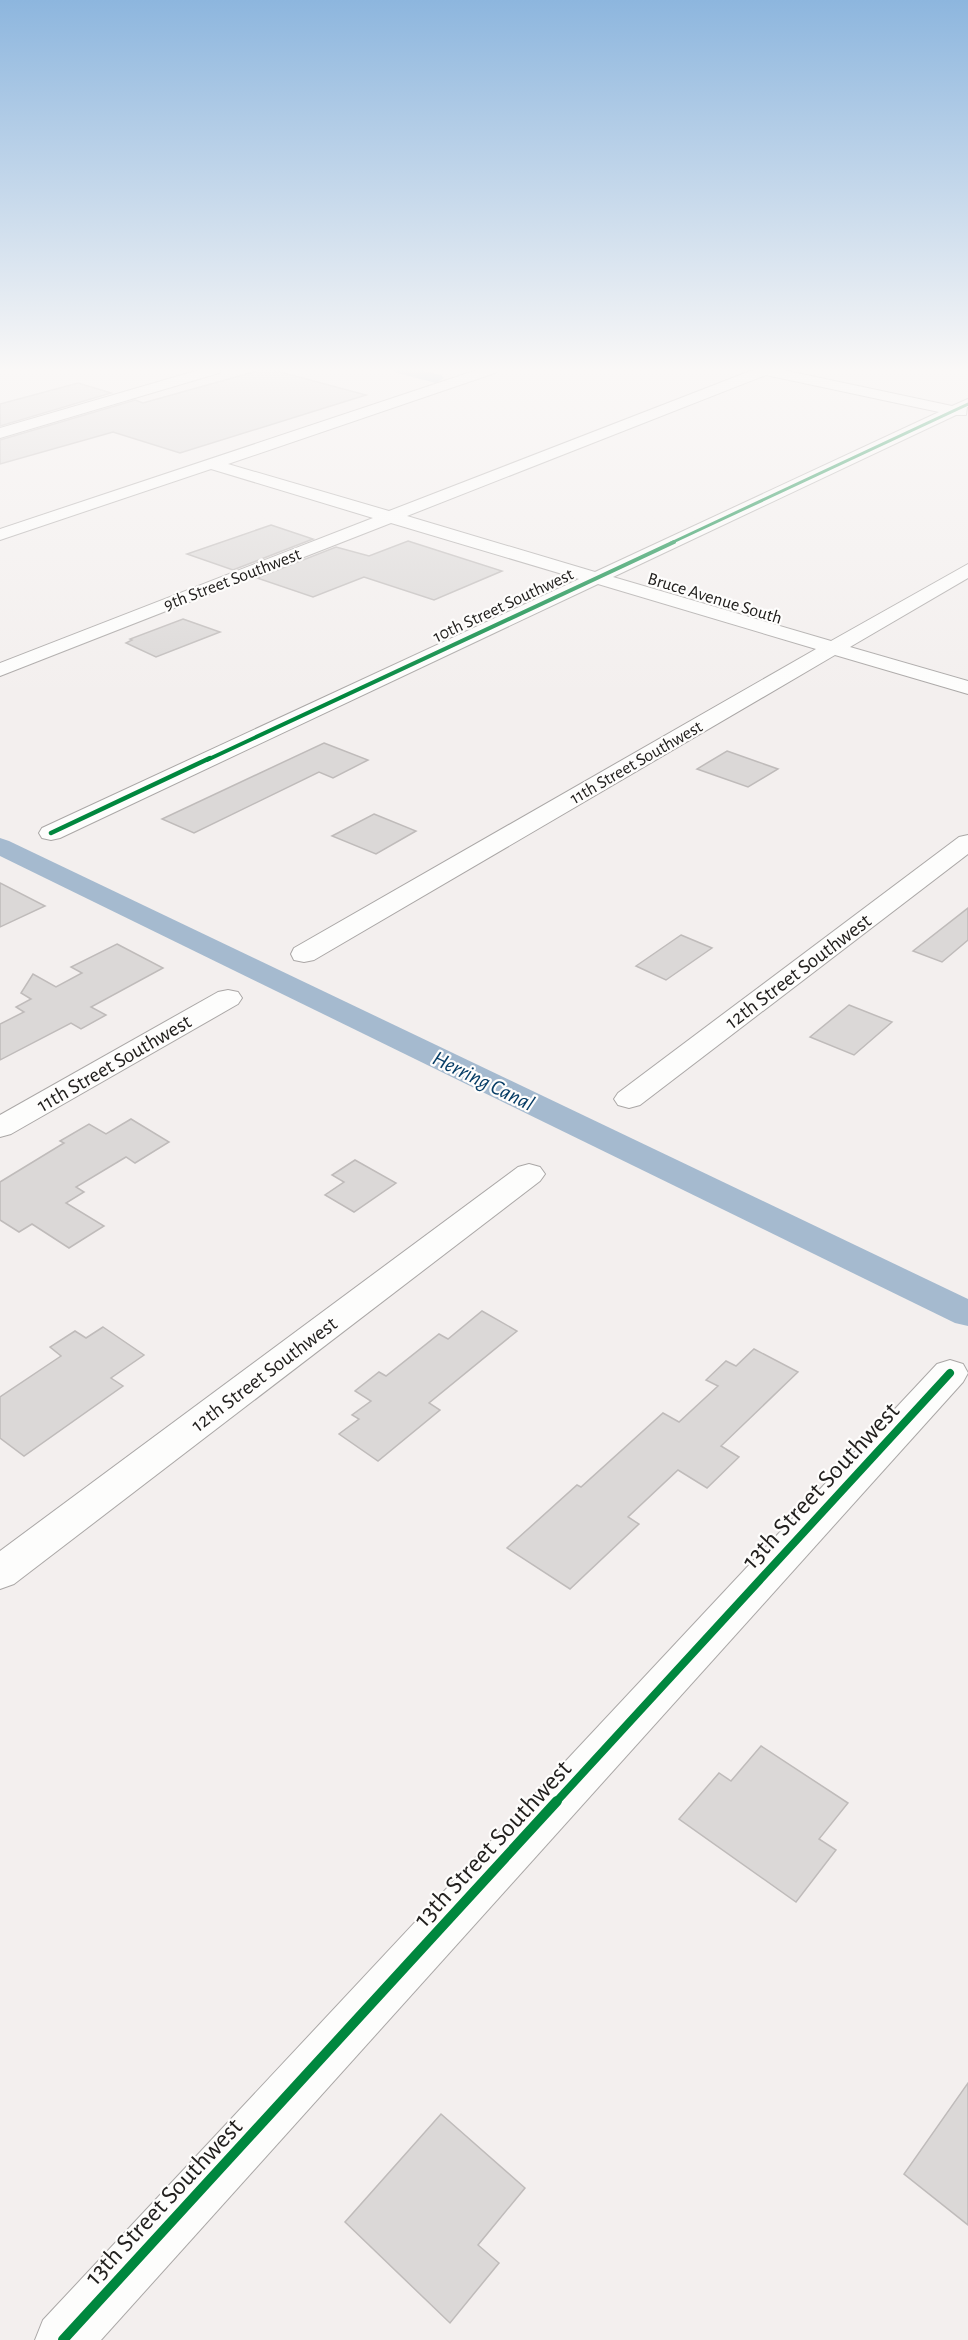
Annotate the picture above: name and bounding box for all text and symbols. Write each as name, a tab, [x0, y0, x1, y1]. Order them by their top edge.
street label: 9th Street Southwest	[161, 545, 304, 614]
street label: 10th Street Southwest	[430, 565, 577, 646]
street label: Bruce Avenue South	[645, 570, 784, 628]
street label: 11th Street Southwest	[567, 718, 706, 808]
street label: 12th Street Southwest	[721, 910, 875, 1033]
street label: 11th Street Southwest	[34, 1011, 195, 1116]
water label: Herring Canal	[429, 1047, 538, 1115]
street label: 12th Street Southwest	[187, 1313, 341, 1436]
street label: 13th Street Southwest	[737, 1397, 904, 1574]
street label: 13th Street Southwest	[409, 1755, 576, 1932]
street label: 13th Street Southwest	[80, 2113, 247, 2290]

